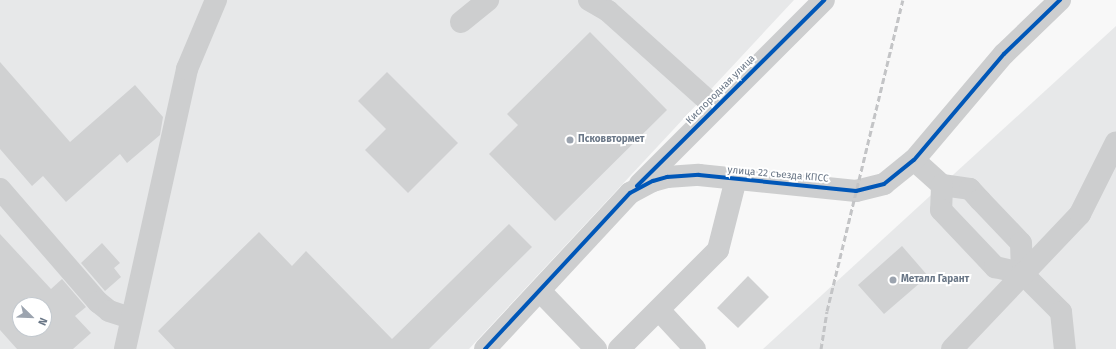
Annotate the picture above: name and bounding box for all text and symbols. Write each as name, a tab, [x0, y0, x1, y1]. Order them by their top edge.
street label: Кислородная улица	[684, 53, 758, 127]
place label: Псковвтормет	[578, 134, 645, 146]
marker: Псковвтормет	[565, 135, 575, 145]
street label: улица 22 съезда КПСС	[727, 165, 829, 185]
place label: Металл Гарант	[901, 274, 969, 286]
marker: Металл Гарант	[888, 275, 898, 285]
north arrow	[12, 297, 52, 337]
text: N	[35, 316, 50, 327]

